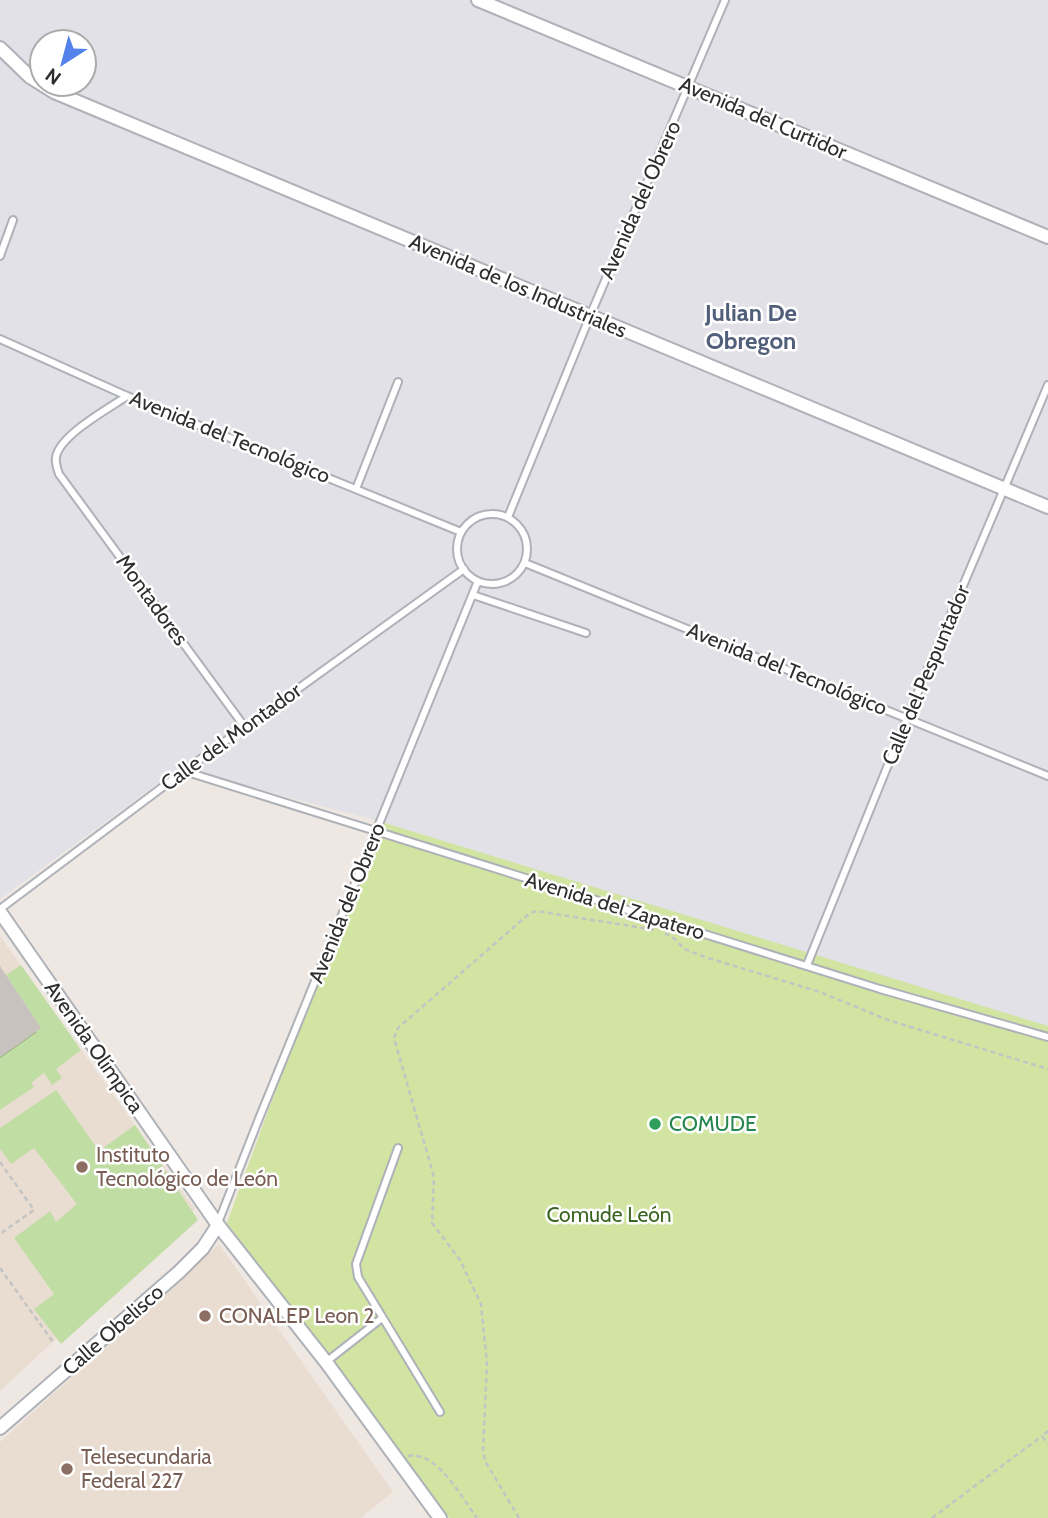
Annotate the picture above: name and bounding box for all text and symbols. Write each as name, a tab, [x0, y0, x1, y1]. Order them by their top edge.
north arrow	[28, 28, 98, 98]
text: N	[41, 63, 65, 90]
street label: Avenida del Curtidor	[676, 71, 851, 164]
street label: Avenida del Obrero	[593, 117, 686, 283]
street label: Avenida de los Industriales	[406, 228, 631, 343]
district label: Julian De Obregon	[704, 298, 797, 355]
street label: Avenida del Tecnológico	[126, 385, 334, 488]
street label: Montadores	[111, 549, 194, 650]
street label: Calle del Pespuntador	[876, 581, 975, 768]
street label: Avenida del Tecnológico	[683, 617, 891, 720]
street label: Calle del Montador	[156, 677, 306, 796]
street label: Avenida del Obrero	[303, 819, 390, 987]
street label: Avenida del Zapatero	[522, 866, 708, 945]
street label: Avenida Olímpica	[40, 976, 149, 1118]
place label: COMUDE	[669, 1111, 757, 1136]
marker: COMUDE	[647, 1116, 663, 1132]
place label: Instituto Tecnológico de León	[96, 1142, 278, 1191]
marker: Instituto Tecnológico de León	[74, 1159, 90, 1175]
park label: Comude León	[546, 1202, 672, 1227]
street label: Calle Obelisco	[57, 1279, 168, 1380]
place label: CONALEP Leon 2	[219, 1303, 375, 1328]
marker: CONALEP Leon 2	[197, 1308, 213, 1324]
place label: Telesecundaria Federal 227	[81, 1444, 212, 1493]
marker: Telesecundaria Federal 227	[59, 1461, 75, 1477]

